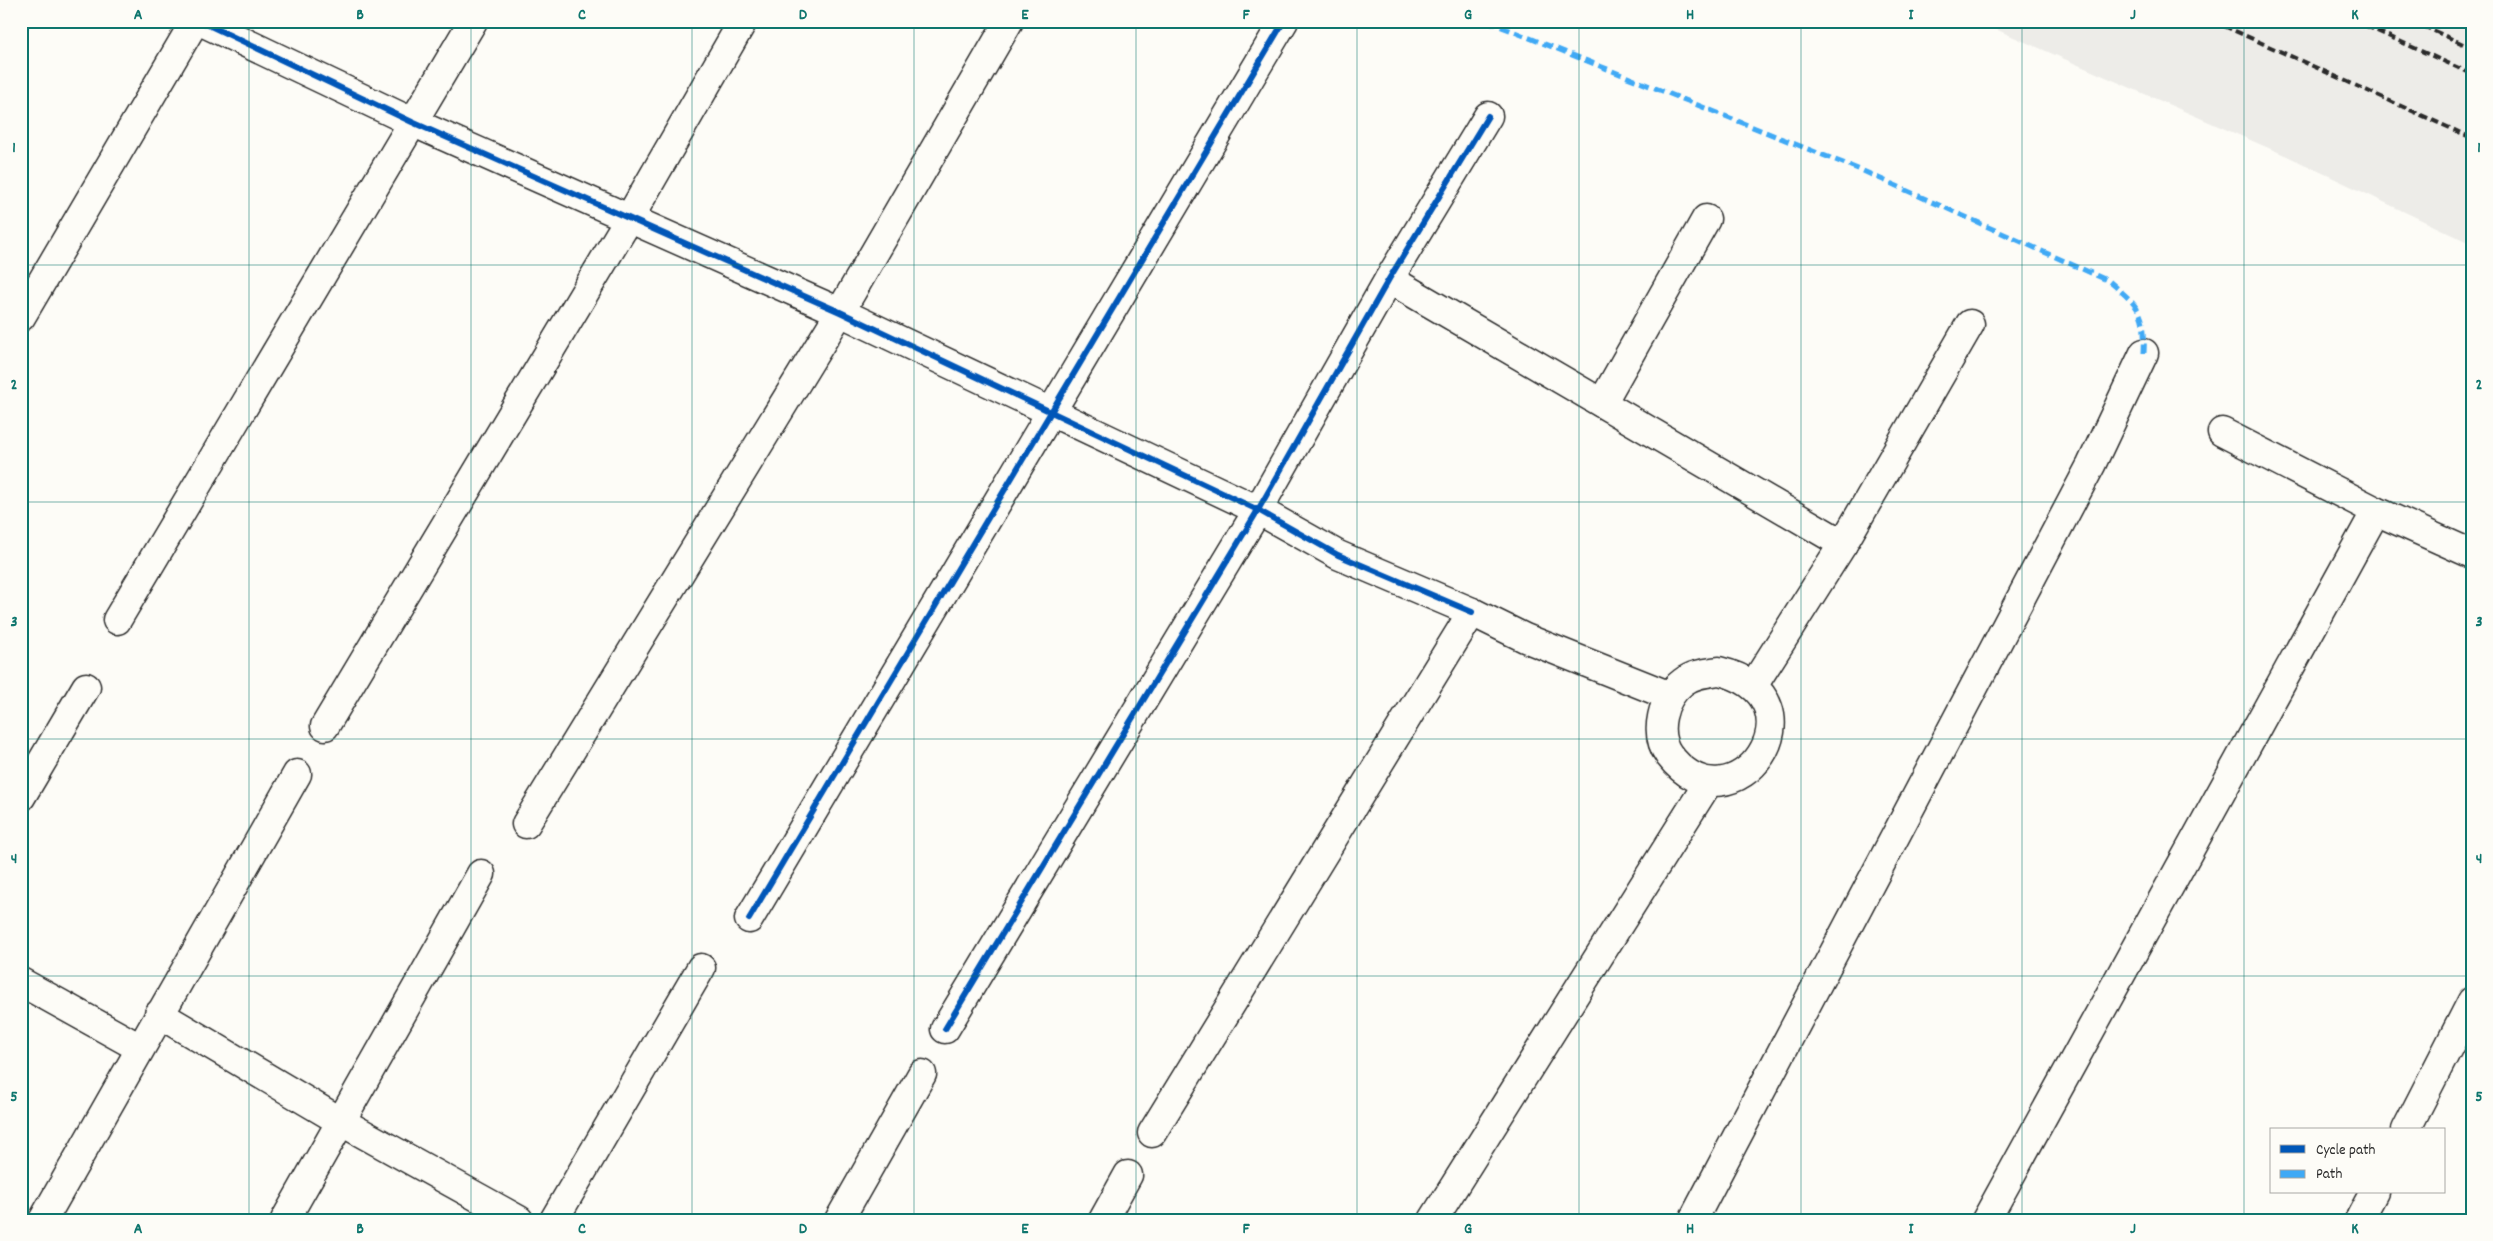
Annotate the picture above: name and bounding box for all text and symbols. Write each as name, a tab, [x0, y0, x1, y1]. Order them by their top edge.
text: A	[134, 4, 143, 27]
text: B	[356, 4, 364, 27]
text: C	[578, 4, 586, 27]
text: D	[799, 4, 808, 27]
text: E	[1021, 4, 1029, 27]
text: F	[1242, 4, 1250, 27]
text: G	[1464, 4, 1472, 27]
text: H	[1686, 4, 1694, 27]
text: I	[1909, 4, 1915, 27]
text: J	[2130, 4, 2136, 27]
text: K	[2351, 4, 2359, 27]
text: 1	[12, 137, 16, 160]
text: 1	[2477, 137, 2481, 160]
text: 2	[11, 374, 18, 397]
text: 2	[2476, 374, 2483, 397]
text: 3	[10, 611, 18, 634]
text: 3	[2475, 611, 2483, 634]
text: 4	[11, 848, 17, 871]
text: 4	[2476, 848, 2482, 871]
text: 5	[10, 1086, 18, 1109]
text: 5	[2475, 1086, 2483, 1109]
legend	[2270, 1128, 2446, 1194]
text: Cycle path	[2316, 1140, 2376, 1162]
text: Path	[2316, 1164, 2342, 1186]
text: A	[134, 1218, 143, 1241]
text: B	[356, 1218, 364, 1241]
text: C	[578, 1218, 586, 1241]
text: D	[799, 1218, 808, 1241]
text: E	[1021, 1218, 1029, 1241]
text: F	[1242, 1218, 1250, 1241]
text: G	[1464, 1218, 1472, 1241]
text: H	[1686, 1218, 1694, 1241]
text: I	[1909, 1218, 1915, 1241]
text: J	[2130, 1218, 2136, 1241]
text: K	[2351, 1218, 2359, 1241]

